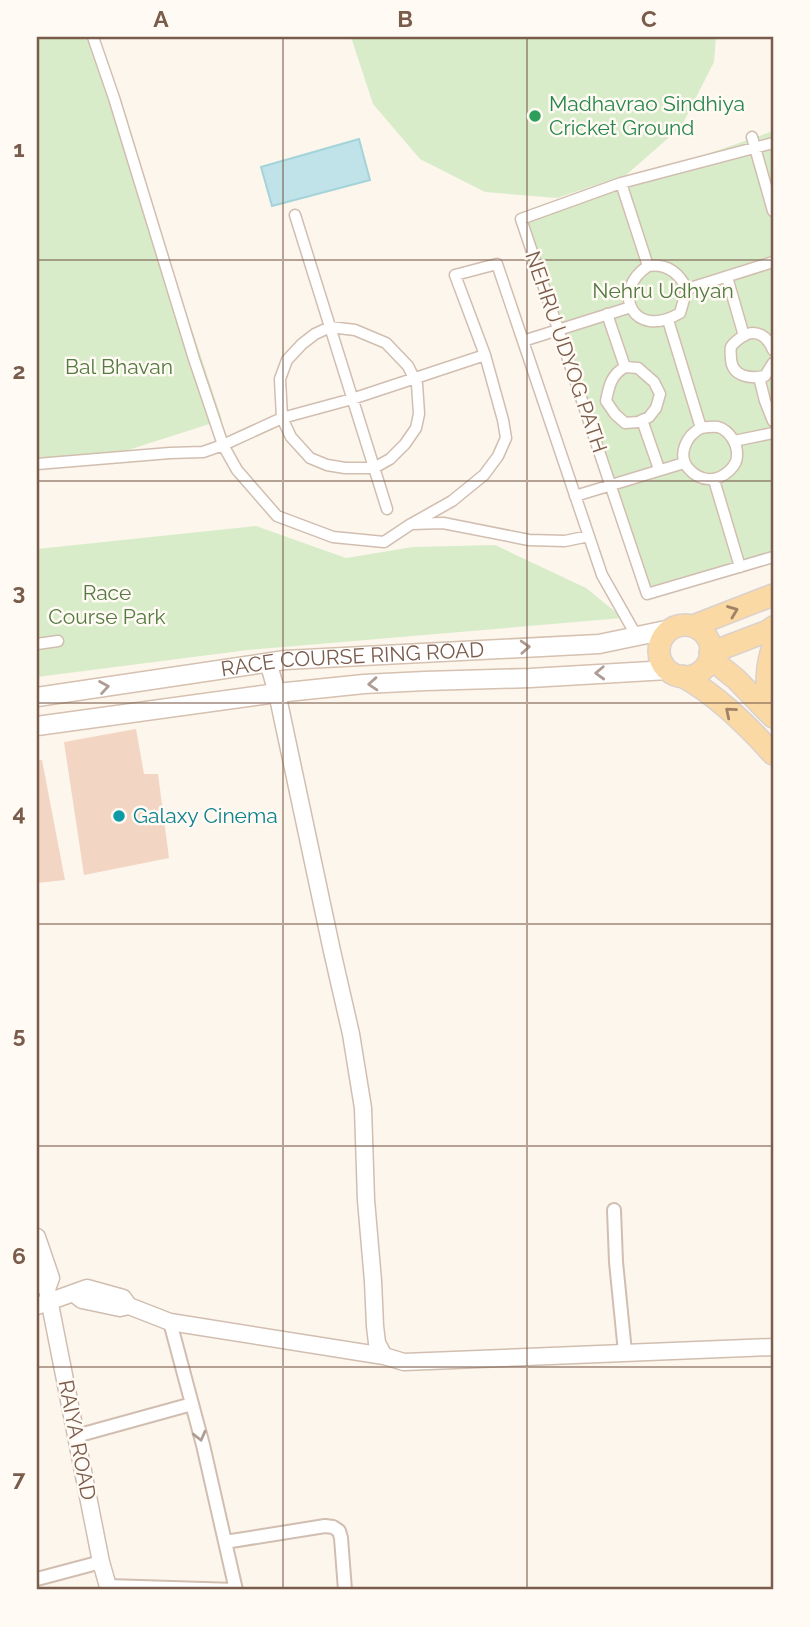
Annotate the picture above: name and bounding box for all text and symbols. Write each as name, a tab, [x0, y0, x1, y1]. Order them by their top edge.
text: A	[153, 5, 169, 32]
text: B	[397, 5, 413, 32]
text: C	[641, 5, 657, 32]
place label: Madhavrao Sindhiya Cricket Ground	[549, 91, 745, 140]
marker: Madhavrao Sindhiya Cricket Ground	[527, 108, 543, 124]
text: 1	[13, 135, 25, 162]
street label: NEHRU UDYOG PATH	[520, 248, 613, 456]
park label: Nehru Udhyan	[592, 278, 734, 303]
park label: Bal Bhavan	[65, 354, 173, 379]
text: 2	[13, 357, 25, 384]
text: 3	[13, 578, 25, 605]
park label: Race Course Park	[48, 580, 166, 629]
one-way arrow	[726, 605, 738, 619]
street label: RACE COURSE RING ROAD	[219, 637, 485, 681]
one-way arrow	[520, 640, 531, 655]
one-way arrow	[594, 665, 605, 680]
one-way arrow	[367, 676, 378, 691]
one-way arrow	[98, 680, 110, 695]
one-way arrow	[726, 708, 739, 720]
text: 4	[12, 799, 26, 826]
place label: Galaxy Cinema	[133, 803, 278, 828]
marker: Galaxy Cinema	[111, 808, 127, 824]
text: 5	[13, 1021, 26, 1048]
text: 6	[12, 1242, 26, 1269]
street label: RAIYA ROAD	[54, 1378, 101, 1502]
one-way arrow	[192, 1430, 206, 1442]
text: 7	[13, 1464, 26, 1491]

